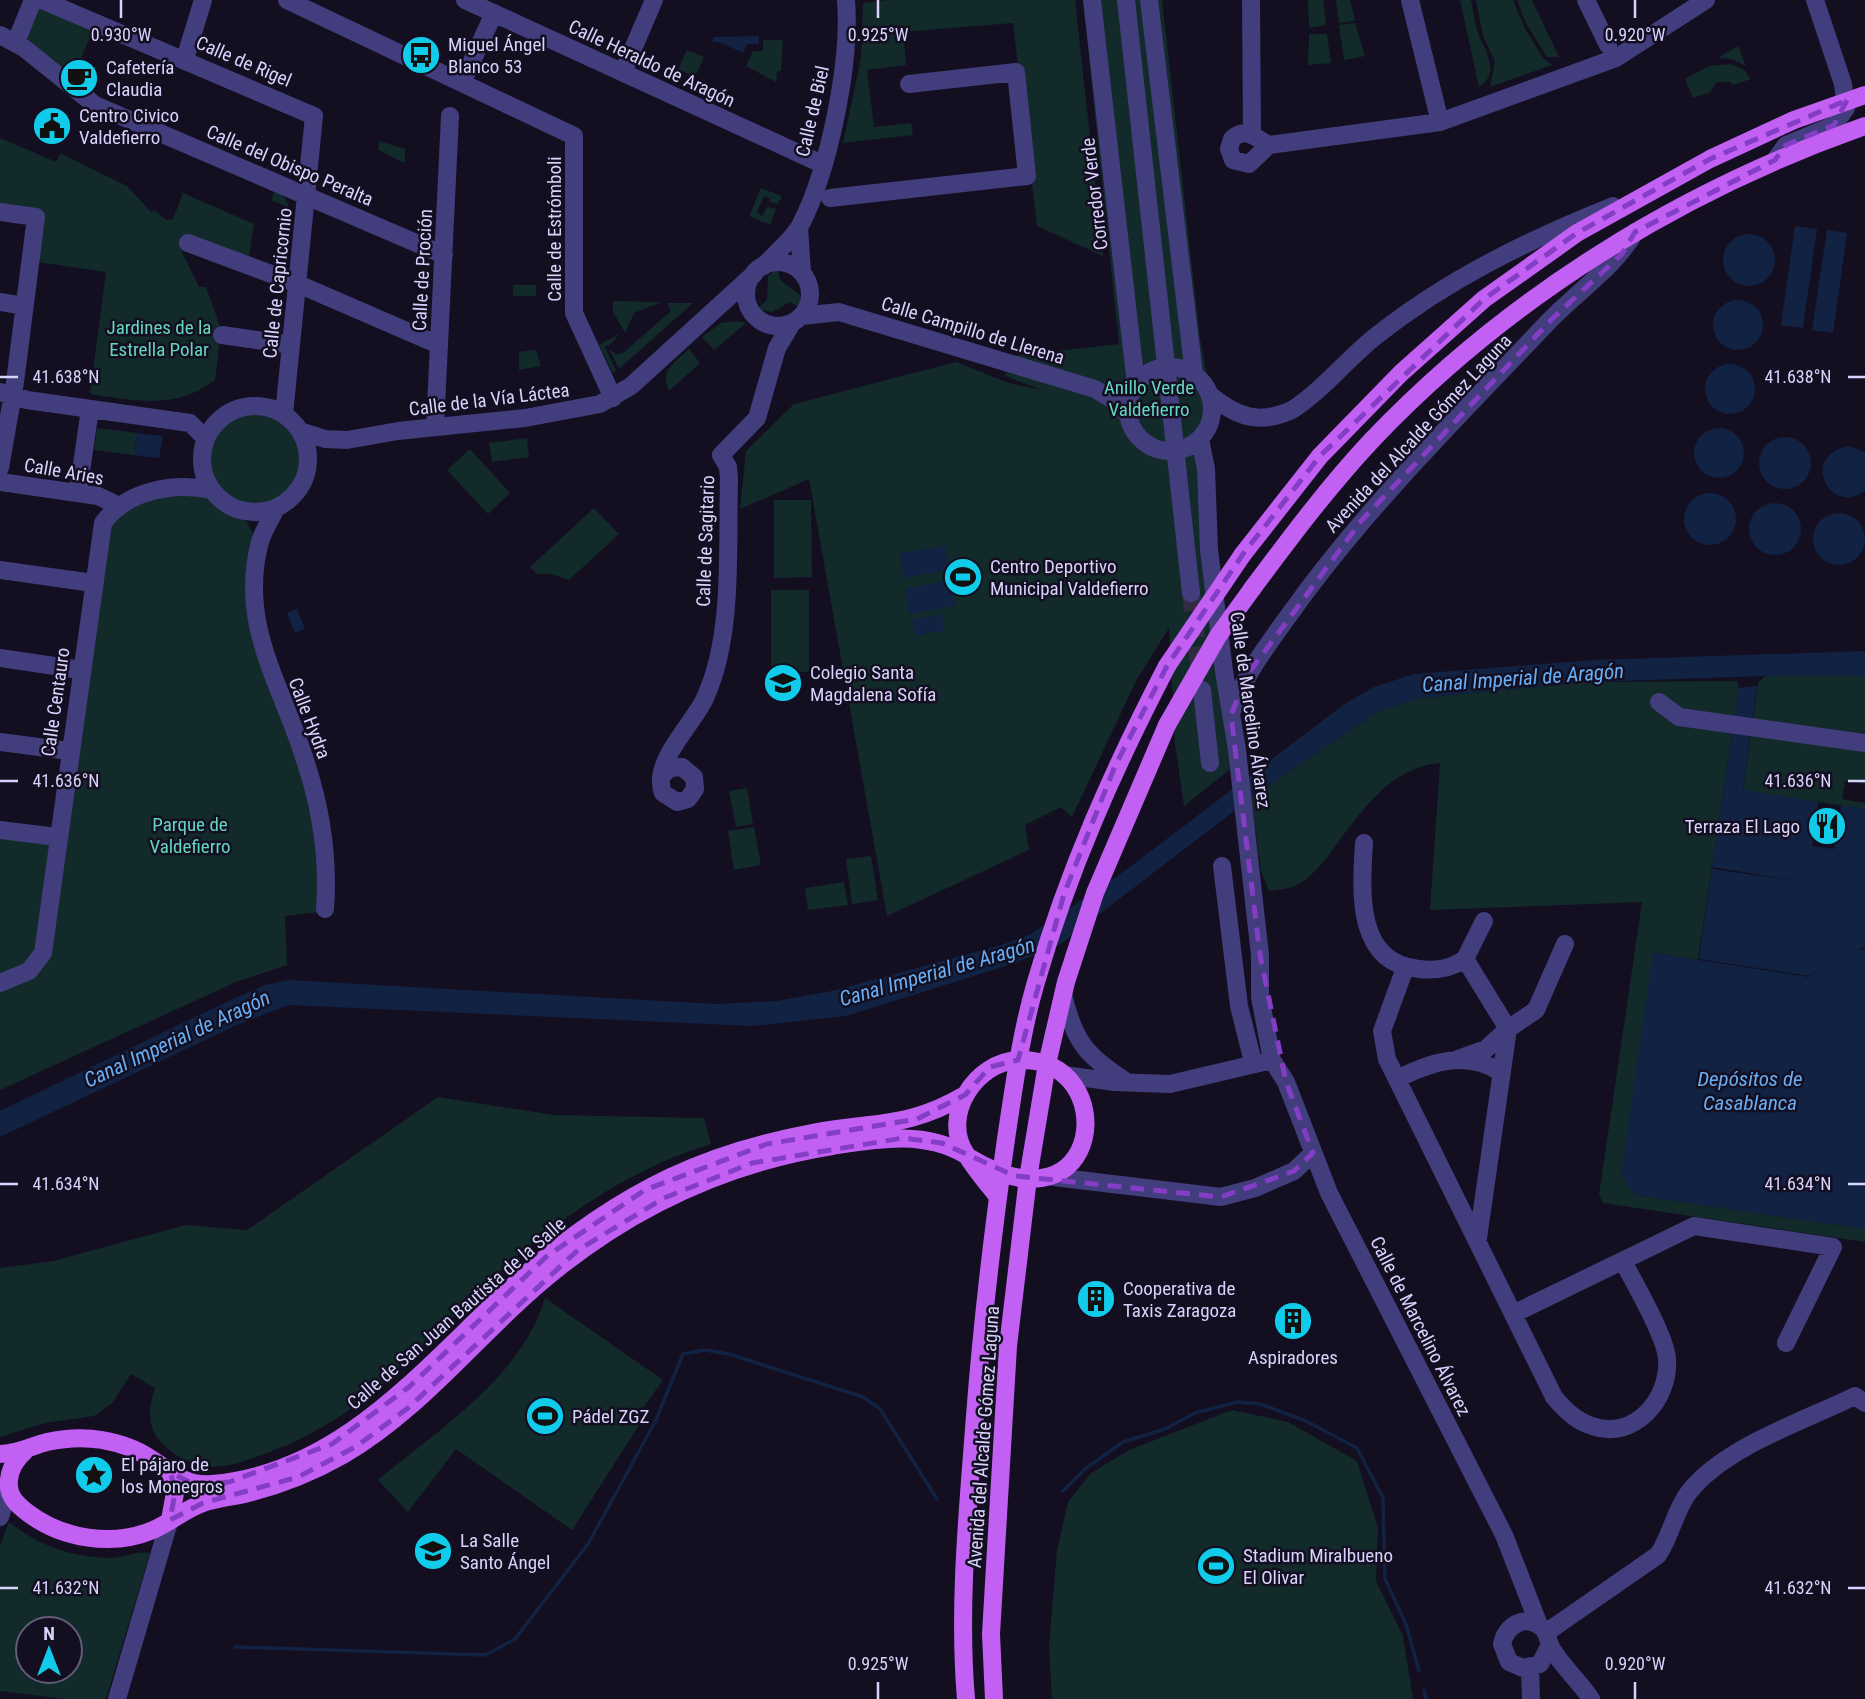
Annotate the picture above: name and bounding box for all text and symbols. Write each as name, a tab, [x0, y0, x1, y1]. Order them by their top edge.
street label: Calle Heraldo de Aragón	[565, 15, 739, 112]
text: 0.930°W	[91, 24, 152, 45]
text: 0.925°W	[848, 24, 909, 45]
text: 0.920°W	[1605, 24, 1666, 45]
street label: Calle de Rigel	[193, 31, 295, 92]
place label: Miguel Ángel Blanco 53	[448, 33, 546, 78]
bus stop icon: Miguel Ángel Blanco 53	[400, 34, 442, 76]
place label: Cafetería Claudia	[106, 56, 174, 101]
cafe icon: Cafetería Claudia	[58, 57, 100, 99]
street label: Calle de Biel	[791, 63, 834, 159]
place label: Centro Civico Valdefierro	[79, 104, 179, 149]
public building icon: Centro Civico Valdefierro	[31, 105, 73, 147]
street label: Calle del Obispo Peralta	[203, 120, 377, 211]
street label: Corredor Verde	[1076, 136, 1113, 251]
street label: Calle de Estrómboli	[543, 156, 566, 302]
street label: Calle de Capricornio	[258, 207, 297, 359]
street label: Calle de Proción	[408, 208, 437, 332]
street label: Calle Campillo de Llerena	[879, 292, 1067, 369]
park label: Jardines de la Estrella Polar	[107, 316, 211, 361]
street label: Avenida del Alcalde Gómez Laguna	[1320, 329, 1516, 537]
text: 41.638°N	[32, 366, 100, 387]
text: 41.638°N	[1764, 366, 1832, 387]
park label: Anillo Verde Valdefierro	[1104, 376, 1194, 421]
street label: Calle de la Vía Láctea	[408, 378, 571, 421]
street label: Calle Aries	[22, 453, 106, 490]
street label: Calle de Sagitario	[692, 475, 719, 607]
place label: Centro Deportivo Municipal Valdefierro	[990, 555, 1149, 600]
sports icon: Centro Deportivo Municipal Valdefierro	[942, 556, 984, 598]
street label: Calle de Marcelino Álvarez	[1225, 610, 1276, 810]
street label: Calle Centauro	[36, 646, 75, 758]
water label: Canal Imperial de Aragón	[1421, 659, 1625, 697]
place label: Colegio Santa Magdalena Sofía	[810, 661, 936, 706]
school or university icon: Colegio Santa Magdalena Sofía	[762, 662, 804, 704]
street label: Calle Hydra	[283, 674, 336, 762]
text: 41.636°N	[32, 770, 100, 791]
text: 41.636°N	[1764, 770, 1832, 791]
restaurant icon: Terraza El Lago	[1806, 805, 1848, 847]
park label: Parque de Valdefierro	[149, 813, 231, 858]
place label: Terraza El Lago	[1685, 815, 1800, 838]
water label: Canal Imperial de Aragón	[836, 933, 1038, 1011]
water label: Canal Imperial de Aragón	[80, 985, 274, 1093]
water label: Depósitos de Casablanca	[1697, 1067, 1803, 1115]
text: 41.634°N	[32, 1173, 100, 1194]
text: 41.634°N	[1764, 1173, 1832, 1194]
street label: Calle de San Juan Bautista de la Salle	[343, 1212, 570, 1414]
street label: Calle de Marcelino Álvarez	[1365, 1233, 1476, 1420]
place label: Cooperativa de Taxis Zaragoza	[1123, 1277, 1236, 1322]
building icon: Cooperativa de Taxis Zaragoza	[1075, 1278, 1117, 1320]
building icon: Aspiradores	[1272, 1300, 1314, 1342]
street label: Avenida del Alcalde Gómez Laguna	[963, 1305, 1004, 1569]
place label: Aspiradores	[1248, 1346, 1338, 1369]
sports icon: Pádel ZGZ	[524, 1395, 566, 1437]
place label: Pádel ZGZ	[572, 1405, 650, 1428]
place label: El pájaro de los Monegros	[121, 1453, 223, 1498]
place icon: El pájaro de los Monegros	[73, 1454, 115, 1496]
place label: La Salle Santo Ángel	[460, 1529, 550, 1574]
school or university icon: La Salle Santo Ángel	[412, 1530, 454, 1572]
place label: Stadium Miralbueno El Olivar	[1243, 1544, 1393, 1589]
sports icon: Stadium Miralbueno El Olivar	[1195, 1545, 1237, 1587]
text: 41.632°N	[32, 1577, 100, 1598]
text: 41.632°N	[1764, 1577, 1832, 1598]
north arrow	[14, 1615, 84, 1685]
text: N	[43, 1622, 55, 1645]
text: 0.925°W	[848, 1653, 909, 1674]
text: 0.920°W	[1605, 1653, 1666, 1674]

